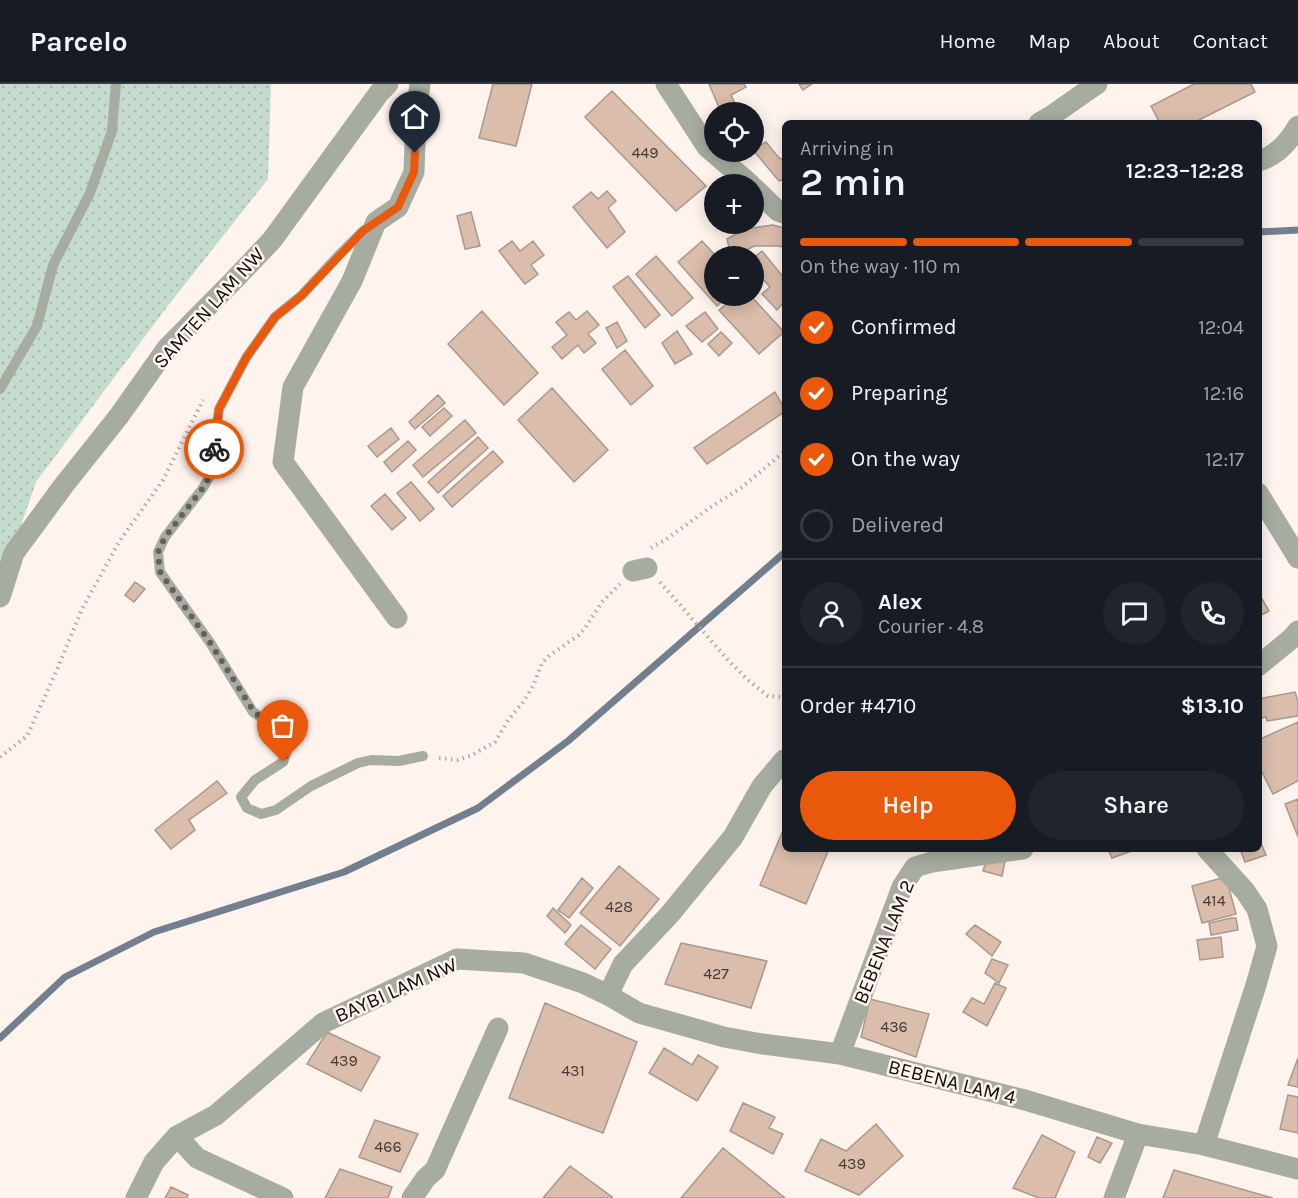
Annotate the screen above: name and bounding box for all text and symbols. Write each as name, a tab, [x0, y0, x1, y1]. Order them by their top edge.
text: Parcelo	[30, 25, 128, 58]
text: Home	[940, 29, 996, 53]
text: Map	[1029, 29, 1070, 53]
text: About	[1103, 29, 1160, 53]
text: Contact	[1193, 29, 1268, 53]
pin	[389, 91, 440, 153]
icon: home	[398, 100, 431, 133]
map controls	[704, 102, 764, 306]
button: locate	[704, 102, 764, 162]
text: Arriving in	[800, 137, 894, 160]
house number: 449	[631, 143, 659, 162]
text: 12:23–12:28	[1126, 158, 1244, 184]
text: 2 min	[800, 159, 906, 205]
button: +	[704, 174, 764, 234]
street label: SAMTEN LAM NW	[149, 243, 269, 373]
button: −	[704, 246, 764, 306]
text: On the way · 110 m	[800, 255, 961, 278]
icon: check	[800, 311, 833, 344]
text: Confirmed	[851, 314, 957, 340]
text: 12:04	[1198, 316, 1244, 339]
icon: check	[800, 377, 833, 410]
text: Preparing	[851, 380, 948, 406]
text: 12:16	[1203, 382, 1244, 405]
courier	[184, 419, 244, 479]
icon: bike	[198, 433, 231, 466]
icon: check	[800, 443, 833, 476]
text: On the way	[851, 446, 960, 472]
text: 12:17	[1205, 448, 1244, 471]
text: Delivered	[851, 512, 944, 538]
button: person	[800, 582, 863, 645]
button: chat	[1103, 582, 1166, 645]
button: phone	[1181, 582, 1244, 645]
text: Alex	[878, 589, 922, 615]
text: Courier · 4.8	[878, 615, 984, 638]
text: Order #4710	[800, 693, 916, 719]
text: $13.10	[1181, 693, 1244, 719]
pin	[257, 700, 308, 762]
icon: bag	[266, 709, 299, 742]
button: Help	[800, 771, 1016, 840]
button: Share	[1028, 771, 1244, 840]
street label: BEBENA LAM 2	[849, 877, 919, 1007]
house number: 414	[1202, 891, 1226, 910]
house number: 428	[605, 897, 633, 916]
street label: BAYBI LAM NW	[331, 953, 461, 1027]
house number: 427	[703, 964, 729, 983]
house number: 436	[880, 1017, 908, 1036]
house number: 439	[330, 1051, 358, 1070]
street label: BEBENA LAM 4	[886, 1055, 1018, 1109]
house number: 431	[561, 1061, 585, 1080]
house number: 466	[374, 1137, 402, 1156]
house number: 439	[838, 1154, 866, 1173]

